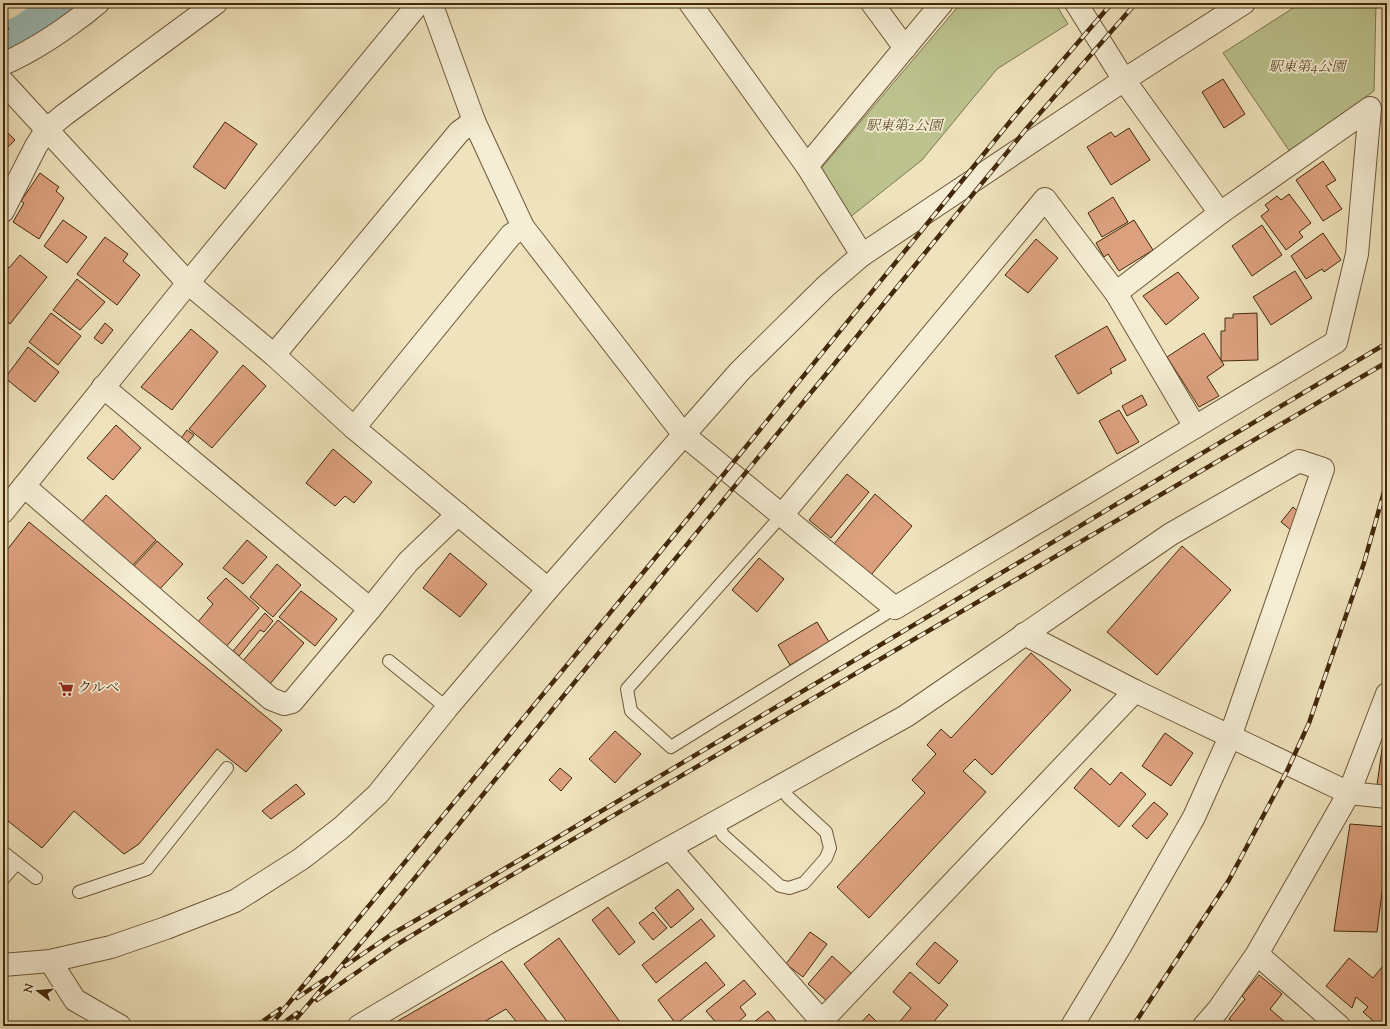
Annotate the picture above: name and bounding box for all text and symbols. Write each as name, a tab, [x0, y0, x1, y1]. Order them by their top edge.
park label: 駅東第4公園	[1269, 58, 1347, 78]
park label: 駅東第2公園	[866, 117, 944, 137]
place label: クルベ	[78, 679, 120, 699]
supermarket icon: クルベ	[57, 680, 75, 698]
north arrow	[18, 971, 58, 1011]
text: N	[20, 982, 38, 996]

